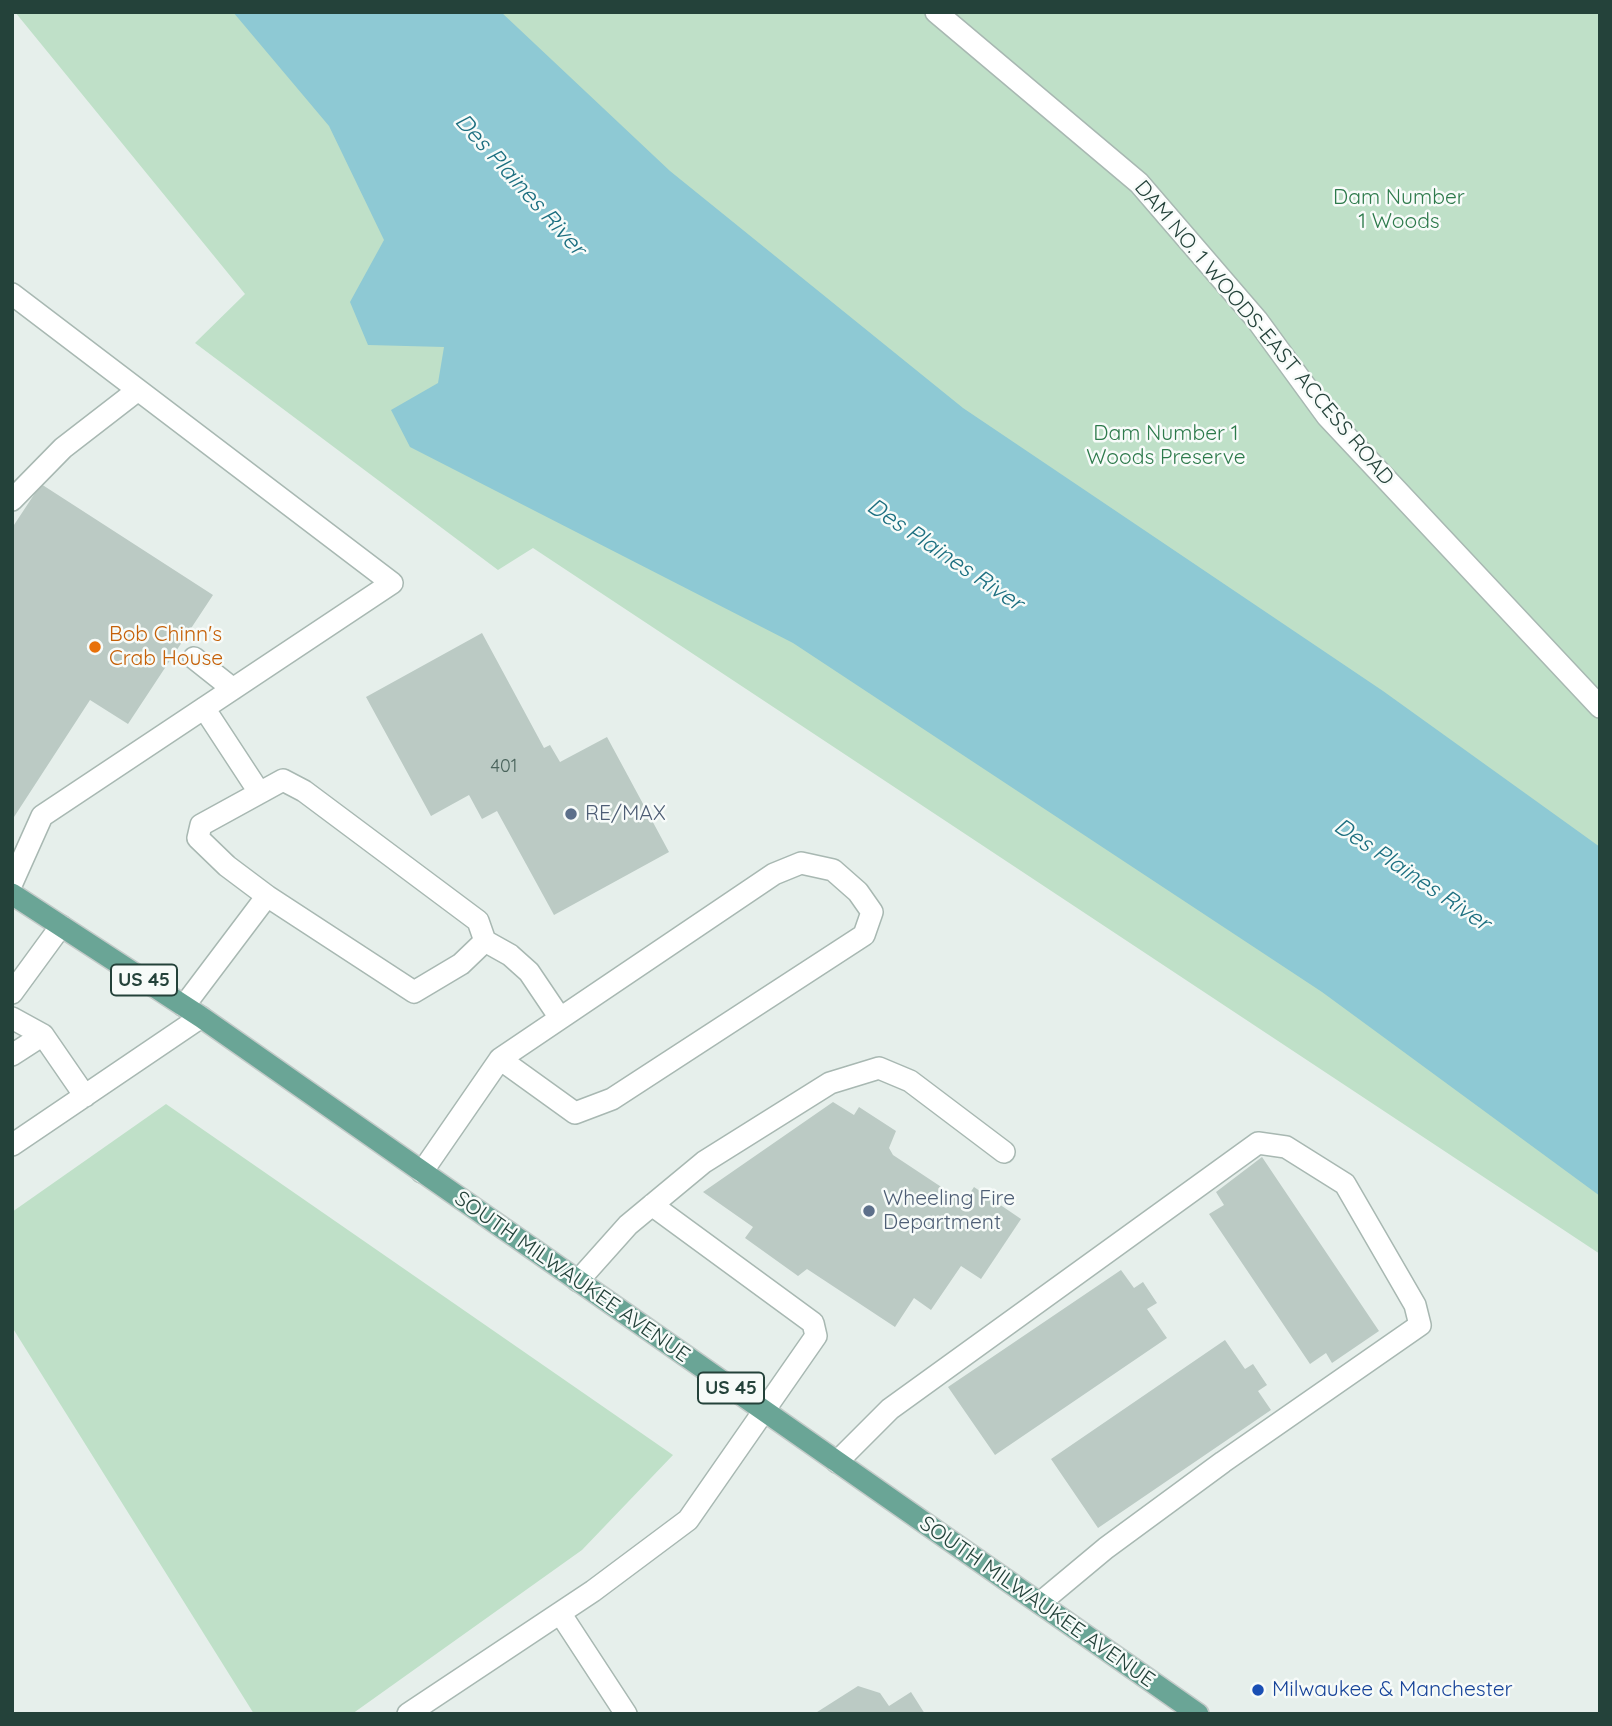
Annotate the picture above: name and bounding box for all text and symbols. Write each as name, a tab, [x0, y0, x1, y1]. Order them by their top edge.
water label: Des Plaines River	[449, 108, 591, 262]
street label: DAM NO. 1 WOODS-EAST ACCESS ROAD	[1129, 176, 1399, 490]
park label: Dam Number 1 Woods	[1333, 185, 1465, 235]
park label: Dam Number 1 Woods Preserve	[1086, 421, 1246, 471]
water label: Des Plaines River	[862, 493, 1028, 617]
place label: Bob Chinn's Crab House	[109, 622, 223, 672]
marker: Bob Chinn's Crab House	[87, 639, 103, 655]
house number: 401	[491, 756, 517, 778]
place label: RE/MAX	[585, 801, 666, 827]
marker: RE/MAX	[563, 806, 579, 822]
water label: Des Plaines River	[1329, 813, 1495, 937]
road number: US 45	[111, 964, 177, 996]
street label: SOUTH MILWAUKEE AVENUE	[450, 1186, 694, 1368]
place label: Wheeling Fire Department	[883, 1186, 1015, 1236]
marker: Wheeling Fire Department	[861, 1203, 877, 1219]
road number: US 45	[698, 1372, 764, 1404]
street label: SOUTH MILWAUKEE AVENUE	[915, 1511, 1159, 1693]
place label: Milwaukee & Manchester	[1272, 1677, 1513, 1703]
marker: Milwaukee & Manchester	[1250, 1682, 1266, 1698]

